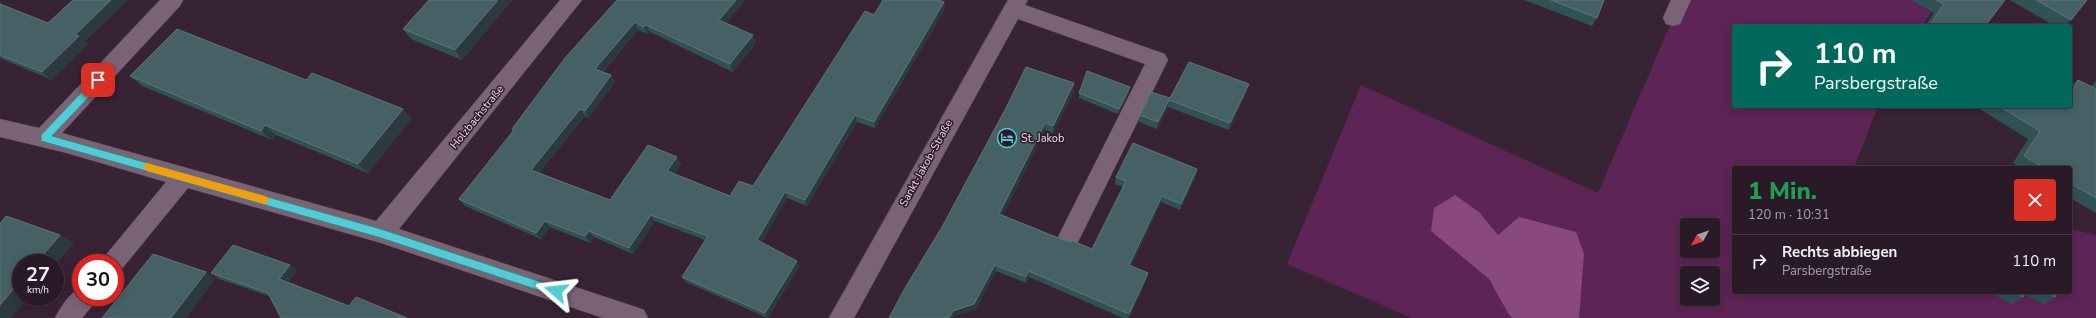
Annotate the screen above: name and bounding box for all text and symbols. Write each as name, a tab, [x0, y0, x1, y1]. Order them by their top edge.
text: 110 m	[1814, 35, 1897, 73]
icon: right	[1748, 40, 1800, 92]
pin	[81, 63, 115, 97]
icon: arrive	[87, 69, 109, 91]
text: Parsbergstraße	[1814, 71, 1938, 95]
street label: Holzbachstraße	[447, 82, 507, 152]
street label: Sankt-Jakob-Straße	[896, 117, 956, 209]
hotel icon: St. Jakob	[996, 127, 1018, 149]
place label: St. Jakob	[1021, 131, 1064, 146]
text: 1 Min.	[1748, 175, 1817, 207]
button: close	[2014, 179, 2056, 221]
text: 120 m · 10:31	[1748, 206, 1830, 224]
north arrow	[1680, 218, 1720, 258]
map controls	[1680, 218, 1720, 306]
text: Rechts abbiegen	[1782, 242, 1897, 262]
icon: right	[1748, 250, 1770, 272]
text: 110 m	[2012, 251, 2056, 271]
speed limit sign: 30	[72, 254, 124, 306]
text: 27	[26, 261, 50, 288]
text: Parsbergstraße	[1782, 262, 1871, 280]
button: layers	[1680, 266, 1720, 306]
position arrow	[535, 270, 577, 312]
text: km/h	[27, 283, 49, 297]

